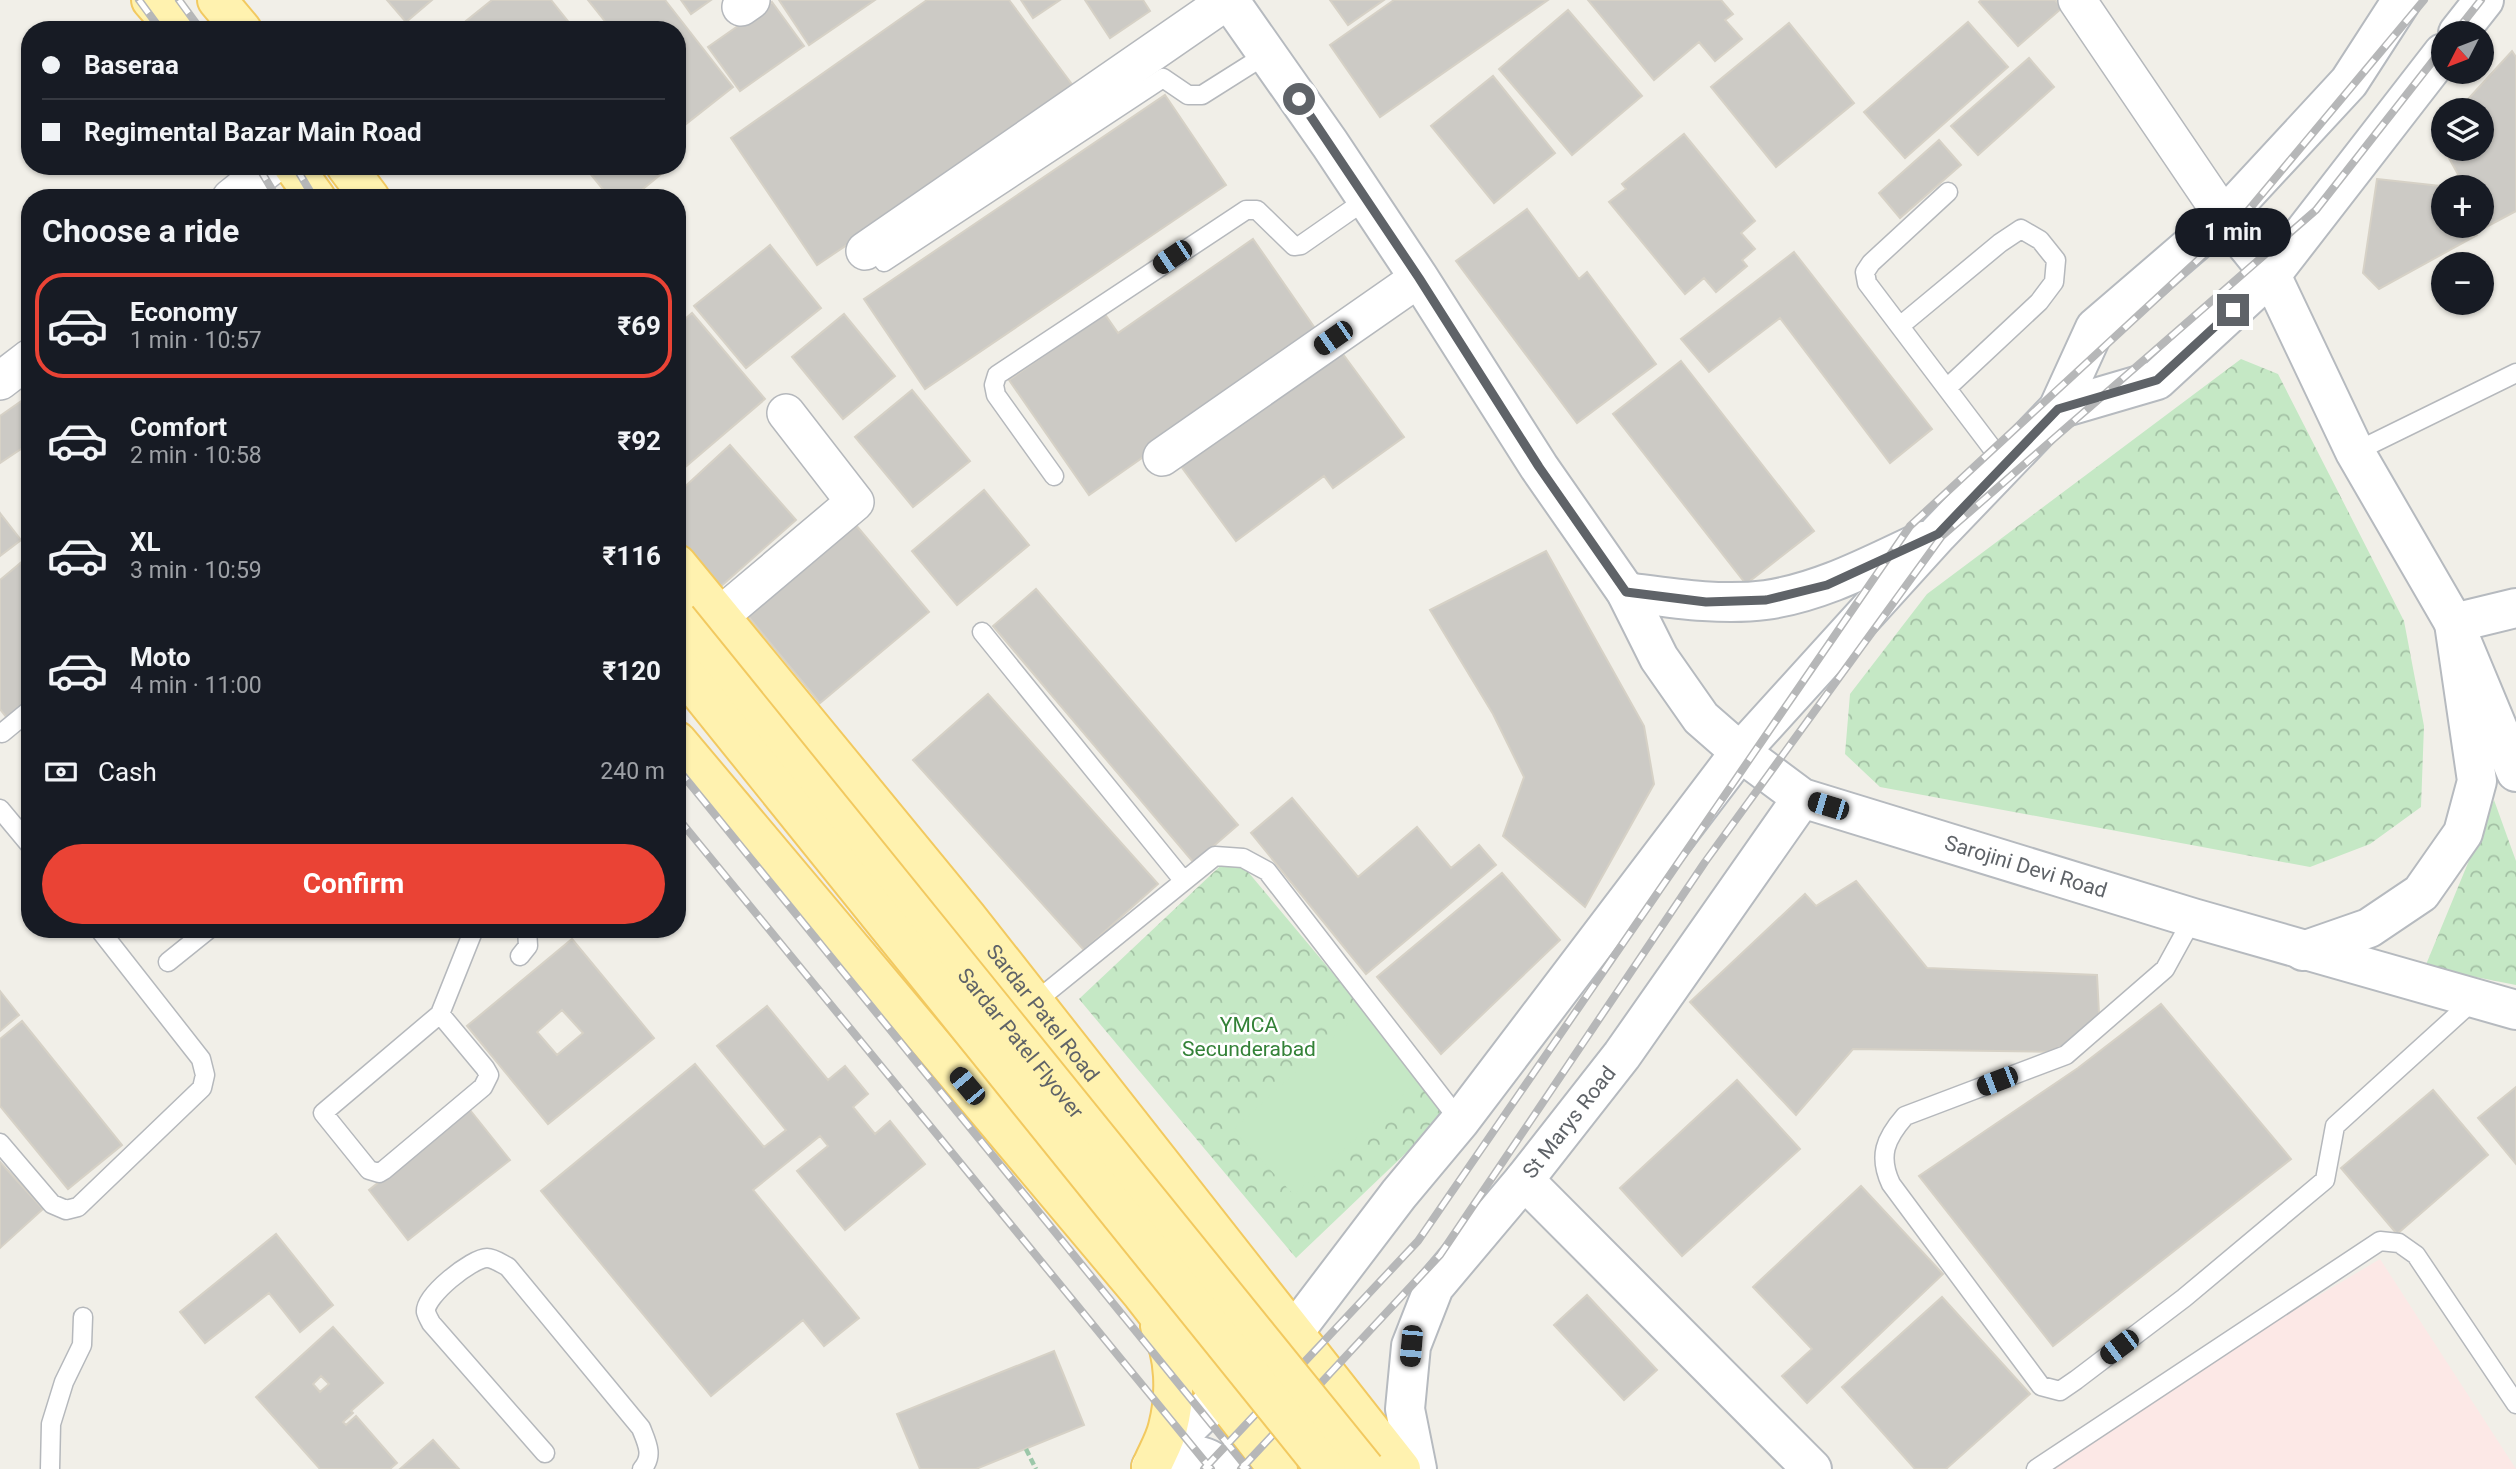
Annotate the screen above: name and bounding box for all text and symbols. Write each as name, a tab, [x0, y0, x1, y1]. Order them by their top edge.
north arrow	[2431, 21, 2494, 84]
map controls	[2431, 21, 2494, 315]
text: Baseraa	[84, 50, 179, 80]
route start	[1283, 83, 1315, 115]
button: layers	[2431, 98, 2494, 161]
text: Regimental Bazar Main Road	[84, 117, 422, 147]
button: +	[2431, 175, 2494, 238]
callout: 1 min	[2175, 208, 2291, 258]
text: Choose a ride	[42, 212, 239, 250]
text: 1 min	[2204, 219, 2262, 246]
car	[1149, 237, 1196, 277]
button: −	[2431, 252, 2494, 315]
icon: car	[46, 294, 109, 357]
route end	[2217, 294, 2249, 326]
text: Economy	[130, 297, 237, 327]
text: ₹69	[617, 311, 661, 341]
car	[1310, 317, 1357, 359]
text: 1 min · 10:57	[130, 327, 262, 354]
icon: car	[46, 409, 109, 472]
text: Comfort	[130, 412, 227, 442]
text: ₹92	[617, 426, 661, 456]
text: 2 min · 10:58	[130, 442, 262, 469]
icon: car	[46, 524, 109, 587]
text: XL	[130, 527, 161, 557]
text: ₹116	[603, 541, 661, 571]
text: 3 min · 10:59	[130, 557, 262, 584]
icon: car	[46, 639, 109, 702]
text: Moto	[130, 642, 191, 672]
text: ₹120	[603, 656, 661, 686]
text: 4 min · 11:00	[130, 672, 262, 699]
icon: cash	[42, 753, 80, 791]
text: Cash	[98, 757, 157, 787]
text: 240 m	[600, 758, 665, 785]
car	[1805, 790, 1852, 822]
street label: Sarojini Devi Road	[1942, 831, 2110, 903]
button: Confirm	[42, 844, 665, 924]
street label: Sardar Patel Road	[981, 940, 1104, 1086]
street label: Sardar Patel Flyover	[953, 964, 1088, 1123]
park label: YMCA Secunderabad	[1182, 1013, 1316, 1061]
street label: St Marys Road	[1518, 1061, 1621, 1183]
car	[946, 1063, 989, 1109]
car	[1974, 1064, 2021, 1098]
car	[1399, 1324, 1424, 1368]
car	[2096, 1326, 2143, 1368]

